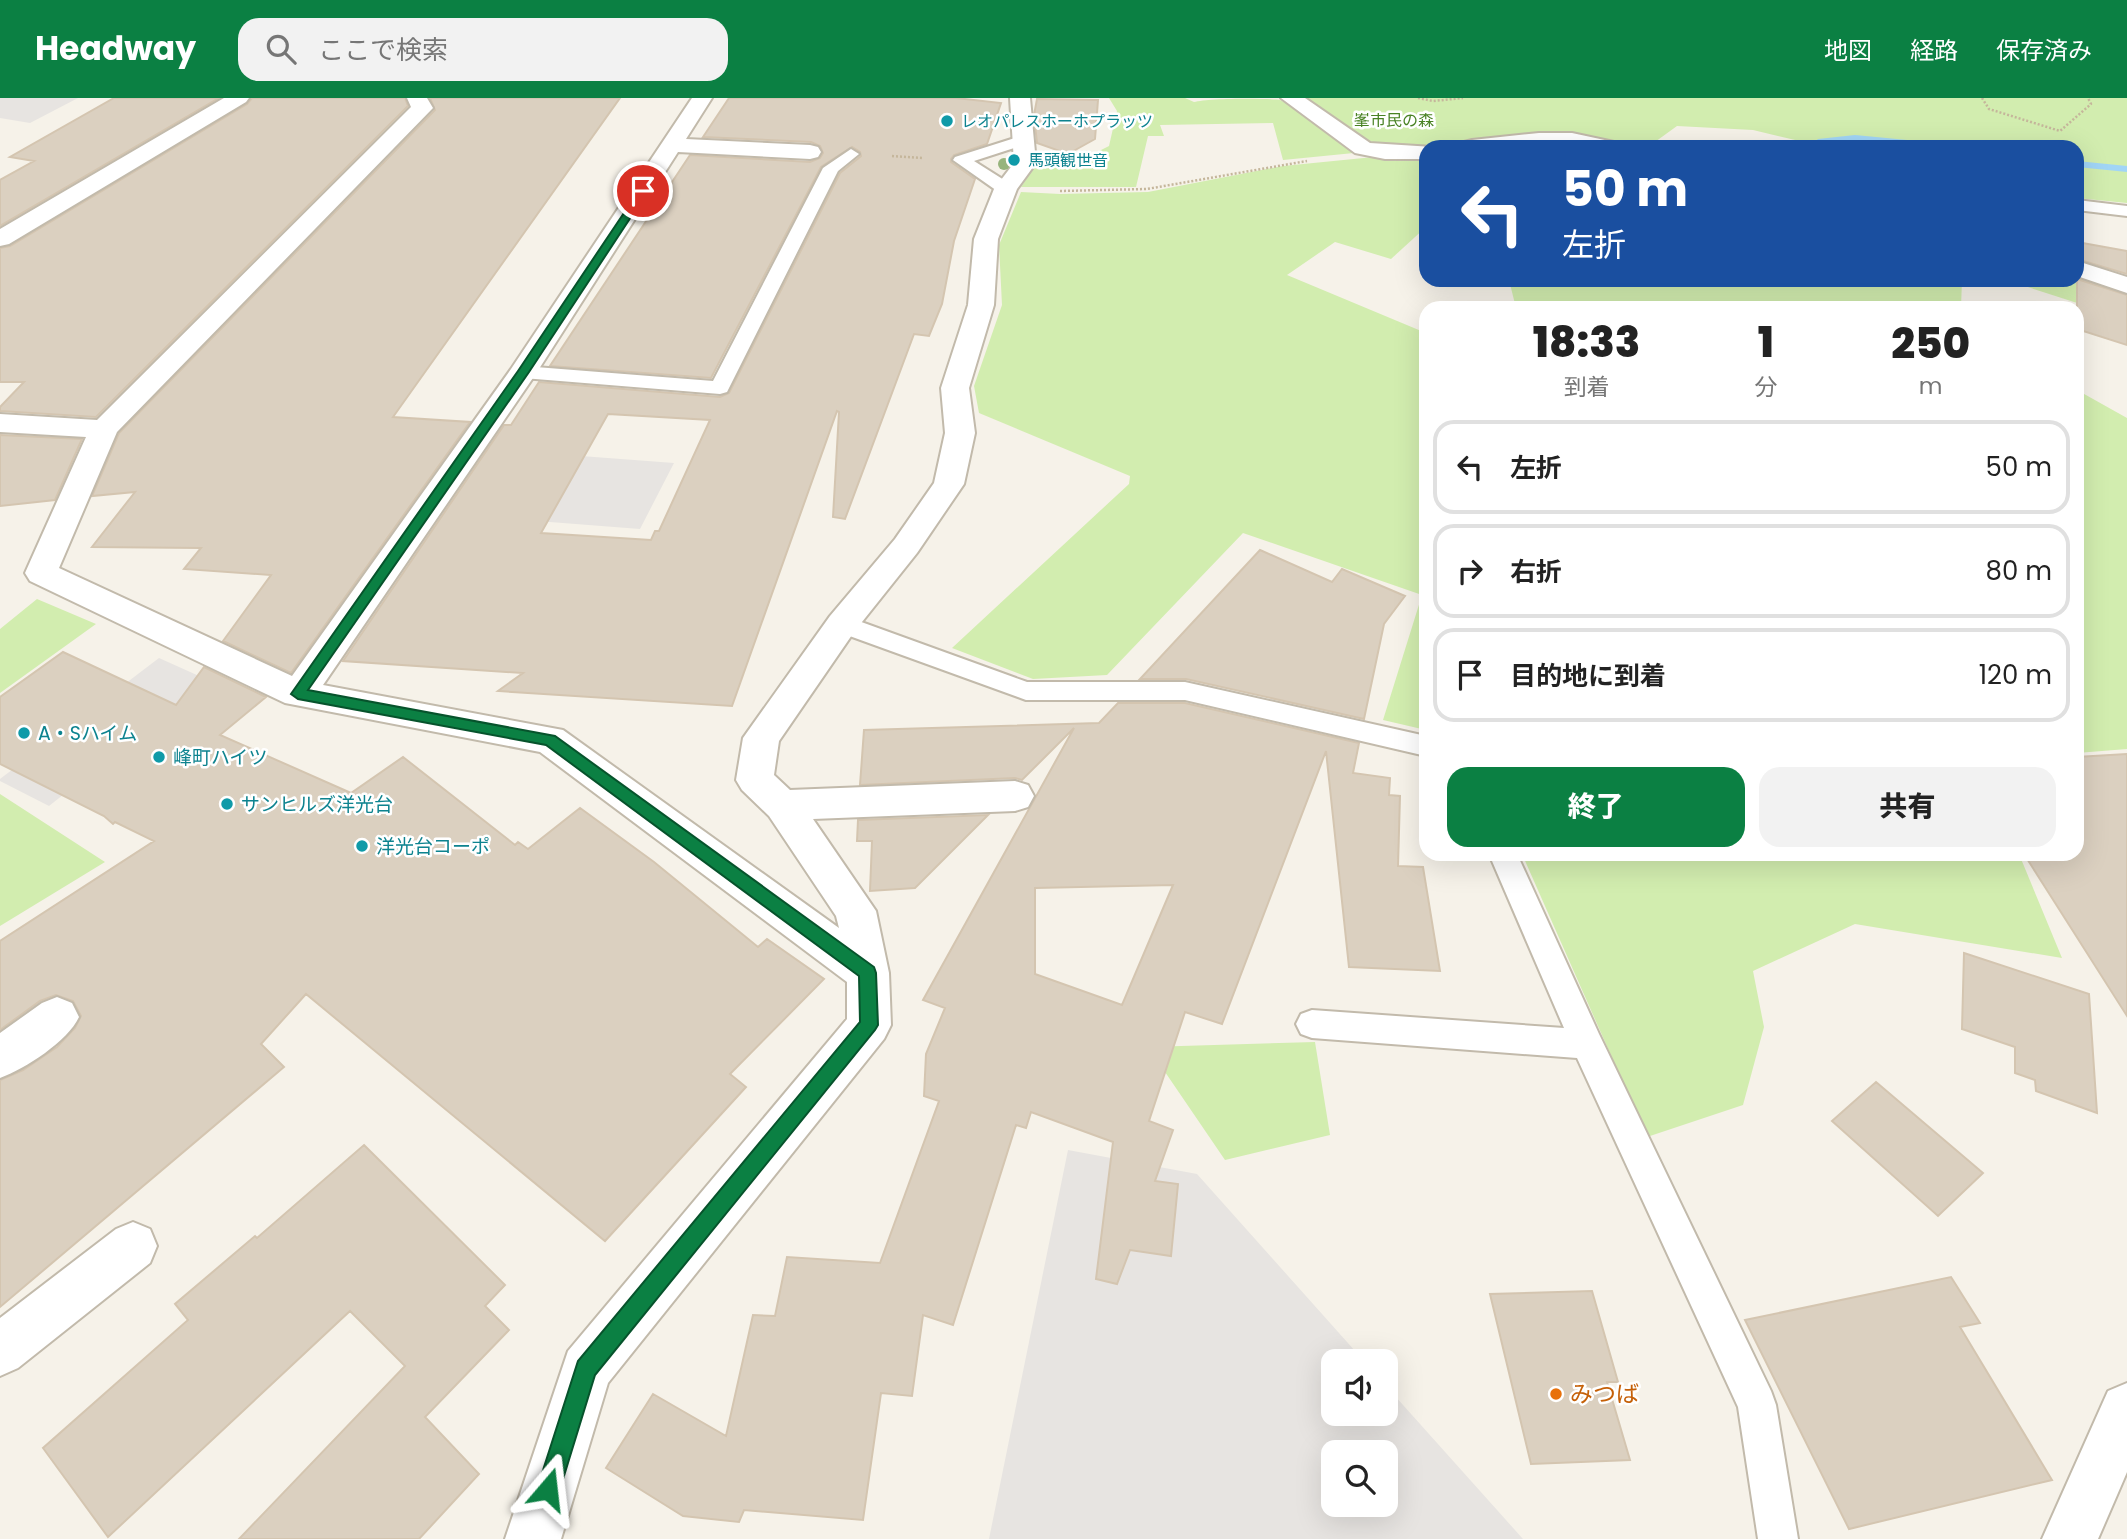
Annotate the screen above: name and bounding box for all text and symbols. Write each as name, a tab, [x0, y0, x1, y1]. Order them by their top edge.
search box	[238, 18, 728, 81]
text: Headway	[35, 25, 196, 72]
icon: search	[262, 30, 300, 68]
text: ここで検索	[318, 32, 448, 68]
text: 地図	[1824, 34, 1872, 67]
text: 経路	[1910, 34, 1958, 67]
text: 保存済み	[1996, 34, 2092, 67]
park label: 峯市民の森	[1354, 109, 1434, 132]
place label: レオパレスホーホプラッツ	[961, 110, 1153, 133]
marker: レオパレスホーホプラッツ	[939, 113, 955, 129]
place label: 馬頭観世音	[1028, 149, 1108, 172]
marker: 馬頭観世音	[1006, 152, 1022, 168]
text: 50 m	[1562, 155, 1688, 223]
pin	[613, 161, 673, 221]
icon: left	[1447, 168, 1538, 259]
icon: arrive	[624, 172, 662, 210]
text: 左折	[1562, 222, 1626, 267]
text: 18:33	[1533, 313, 1640, 372]
text: 1	[1758, 313, 1774, 372]
text: 250	[1891, 314, 1970, 373]
text: m	[1919, 370, 1943, 402]
text: 到着	[1564, 371, 1610, 403]
text: 分	[1754, 371, 1777, 403]
icon: left	[1451, 448, 1489, 486]
text: 50 m	[1986, 449, 2052, 485]
text: 左折	[1510, 450, 1562, 486]
icon: right	[1451, 552, 1489, 590]
text: 80 m	[1986, 553, 2052, 589]
text: 右折	[1510, 554, 1562, 590]
icon: arrive	[1451, 656, 1489, 694]
text: 120 m	[1979, 657, 2052, 693]
text: 目的地に到着	[1510, 658, 1666, 694]
place label: A・Sハイム	[38, 720, 137, 747]
marker: A・Sハイム	[16, 725, 32, 741]
place label: 峰町ハイツ	[173, 744, 268, 771]
marker: 峰町ハイツ	[151, 749, 167, 765]
button: 終了	[1447, 767, 1745, 847]
button: 共有	[1759, 767, 2056, 847]
place label: サンヒルズ洋光台	[241, 791, 393, 818]
marker: サンヒルズ洋光台	[219, 796, 235, 812]
place label: 洋光台コーポ	[376, 833, 490, 860]
marker: 洋光台コーポ	[354, 838, 370, 854]
map controls	[1321, 1349, 1398, 1517]
button: sound	[1321, 1349, 1398, 1426]
place label: みつば	[1570, 1378, 1639, 1410]
marker: みつば	[1548, 1386, 1564, 1402]
button: search	[1321, 1440, 1398, 1517]
position arrow	[511, 1452, 585, 1526]

